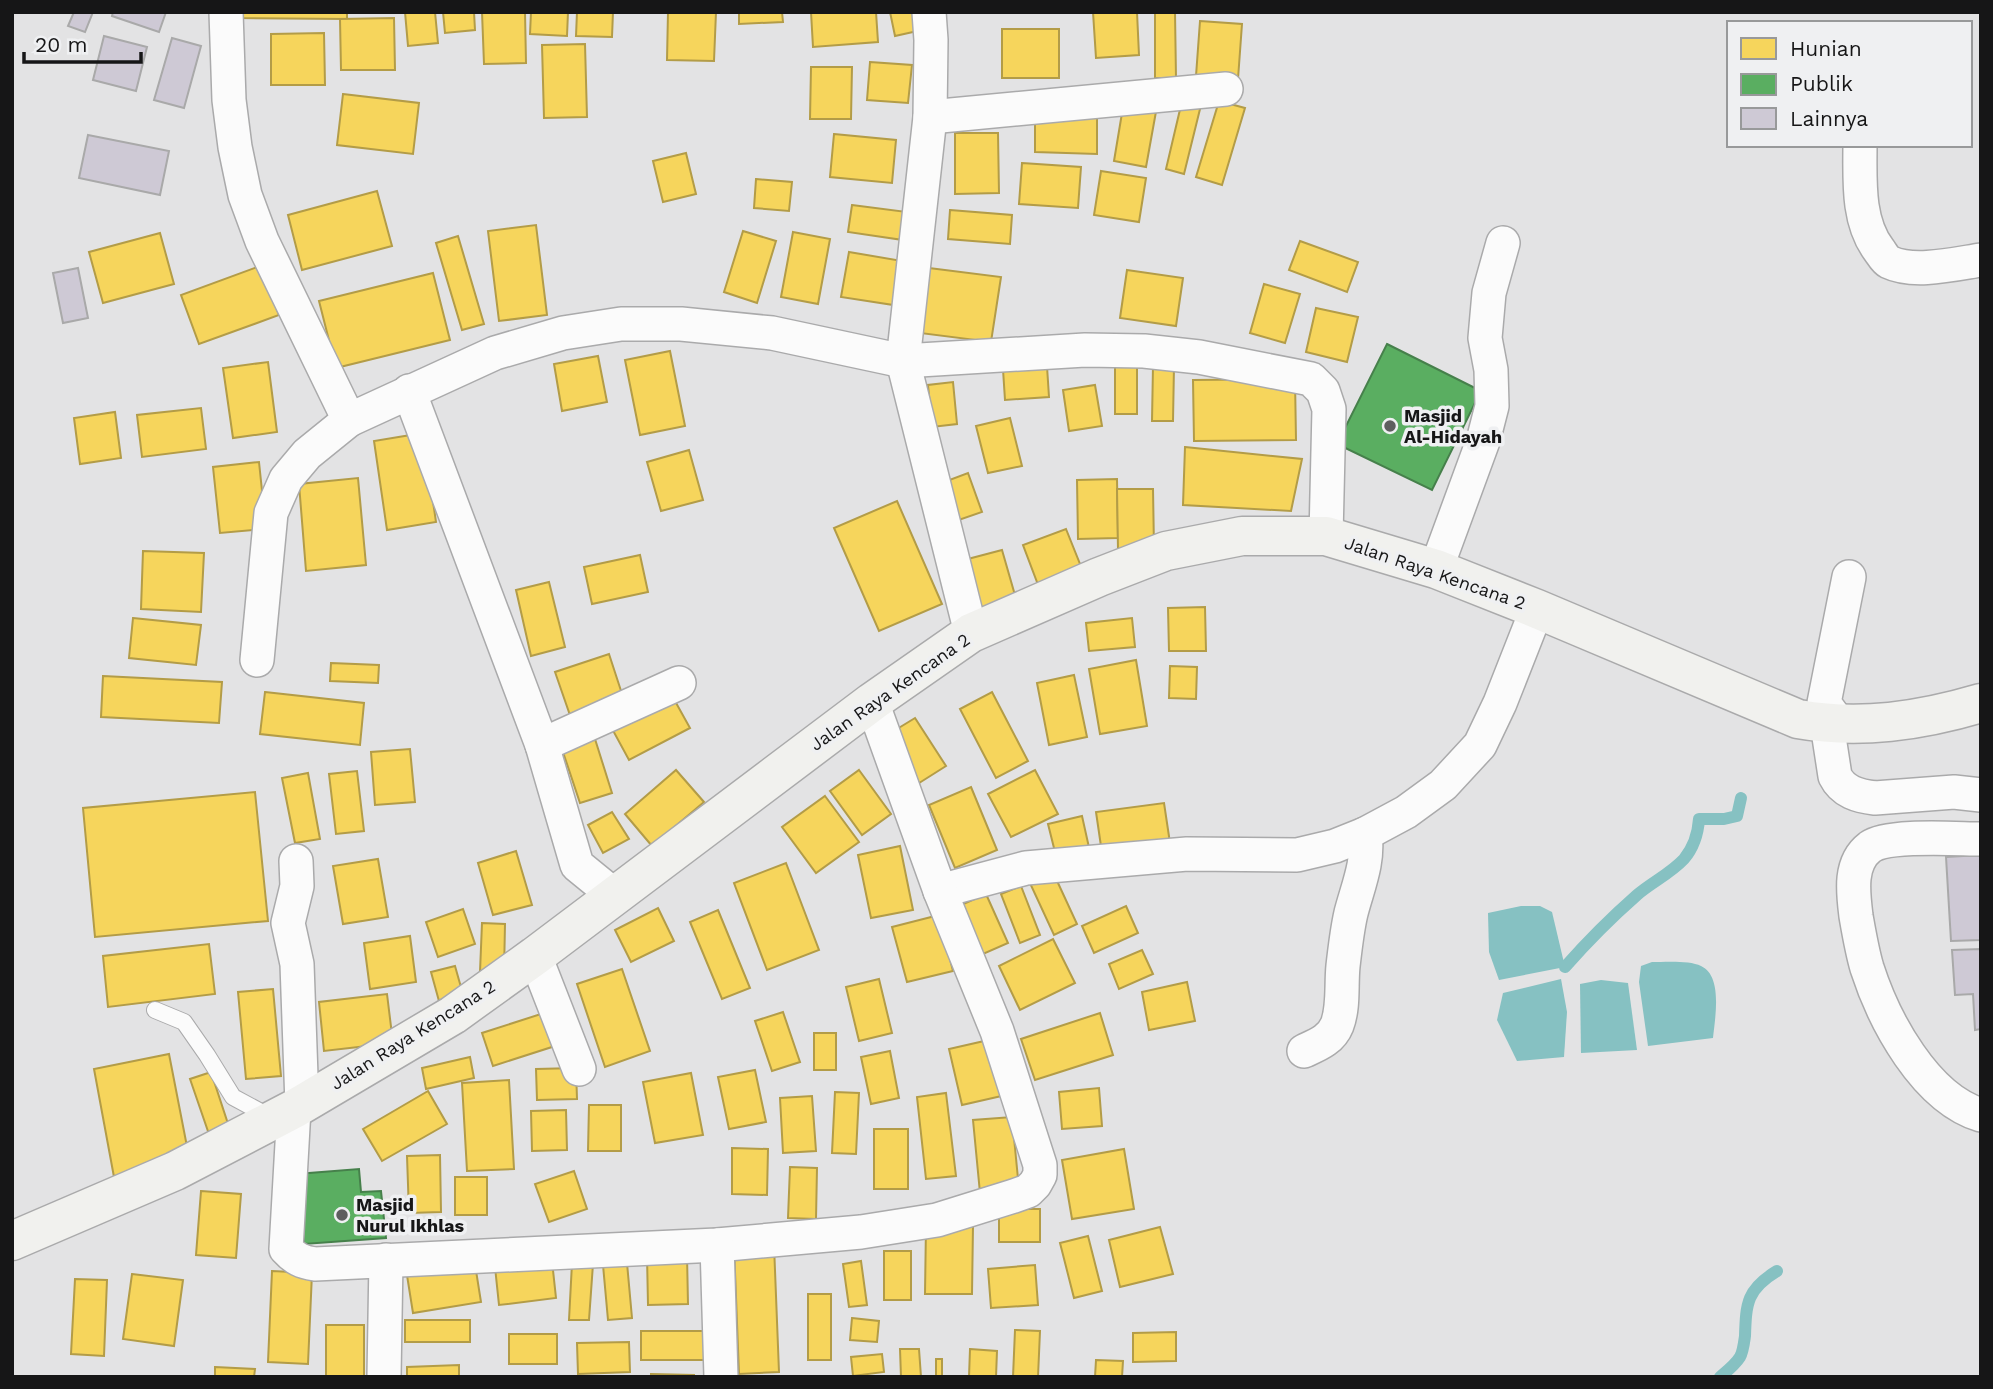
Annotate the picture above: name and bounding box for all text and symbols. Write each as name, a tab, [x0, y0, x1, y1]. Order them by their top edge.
scale bar	[24, 21, 142, 65]
legend	[1727, 21, 1972, 147]
text: 20 m	[35, 32, 87, 57]
text: Hunian	[1790, 36, 1862, 61]
text: Publik	[1790, 71, 1853, 96]
text: Lainnya	[1790, 106, 1868, 131]
place label: Masjid Al-Hidayah	[1404, 405, 1502, 447]
marker: Masjid Al-Hidayah	[1382, 418, 1398, 434]
street label: Jalan Raya Kencana 2	[1342, 532, 1528, 613]
street label: Jalan Raya Kencana 2	[806, 628, 974, 755]
street label: Jalan Raya Kencana 2	[327, 975, 499, 1094]
place label: Masjid Nurul Ikhlas	[356, 1194, 465, 1236]
marker: Masjid Nurul Ikhlas	[334, 1207, 350, 1223]

